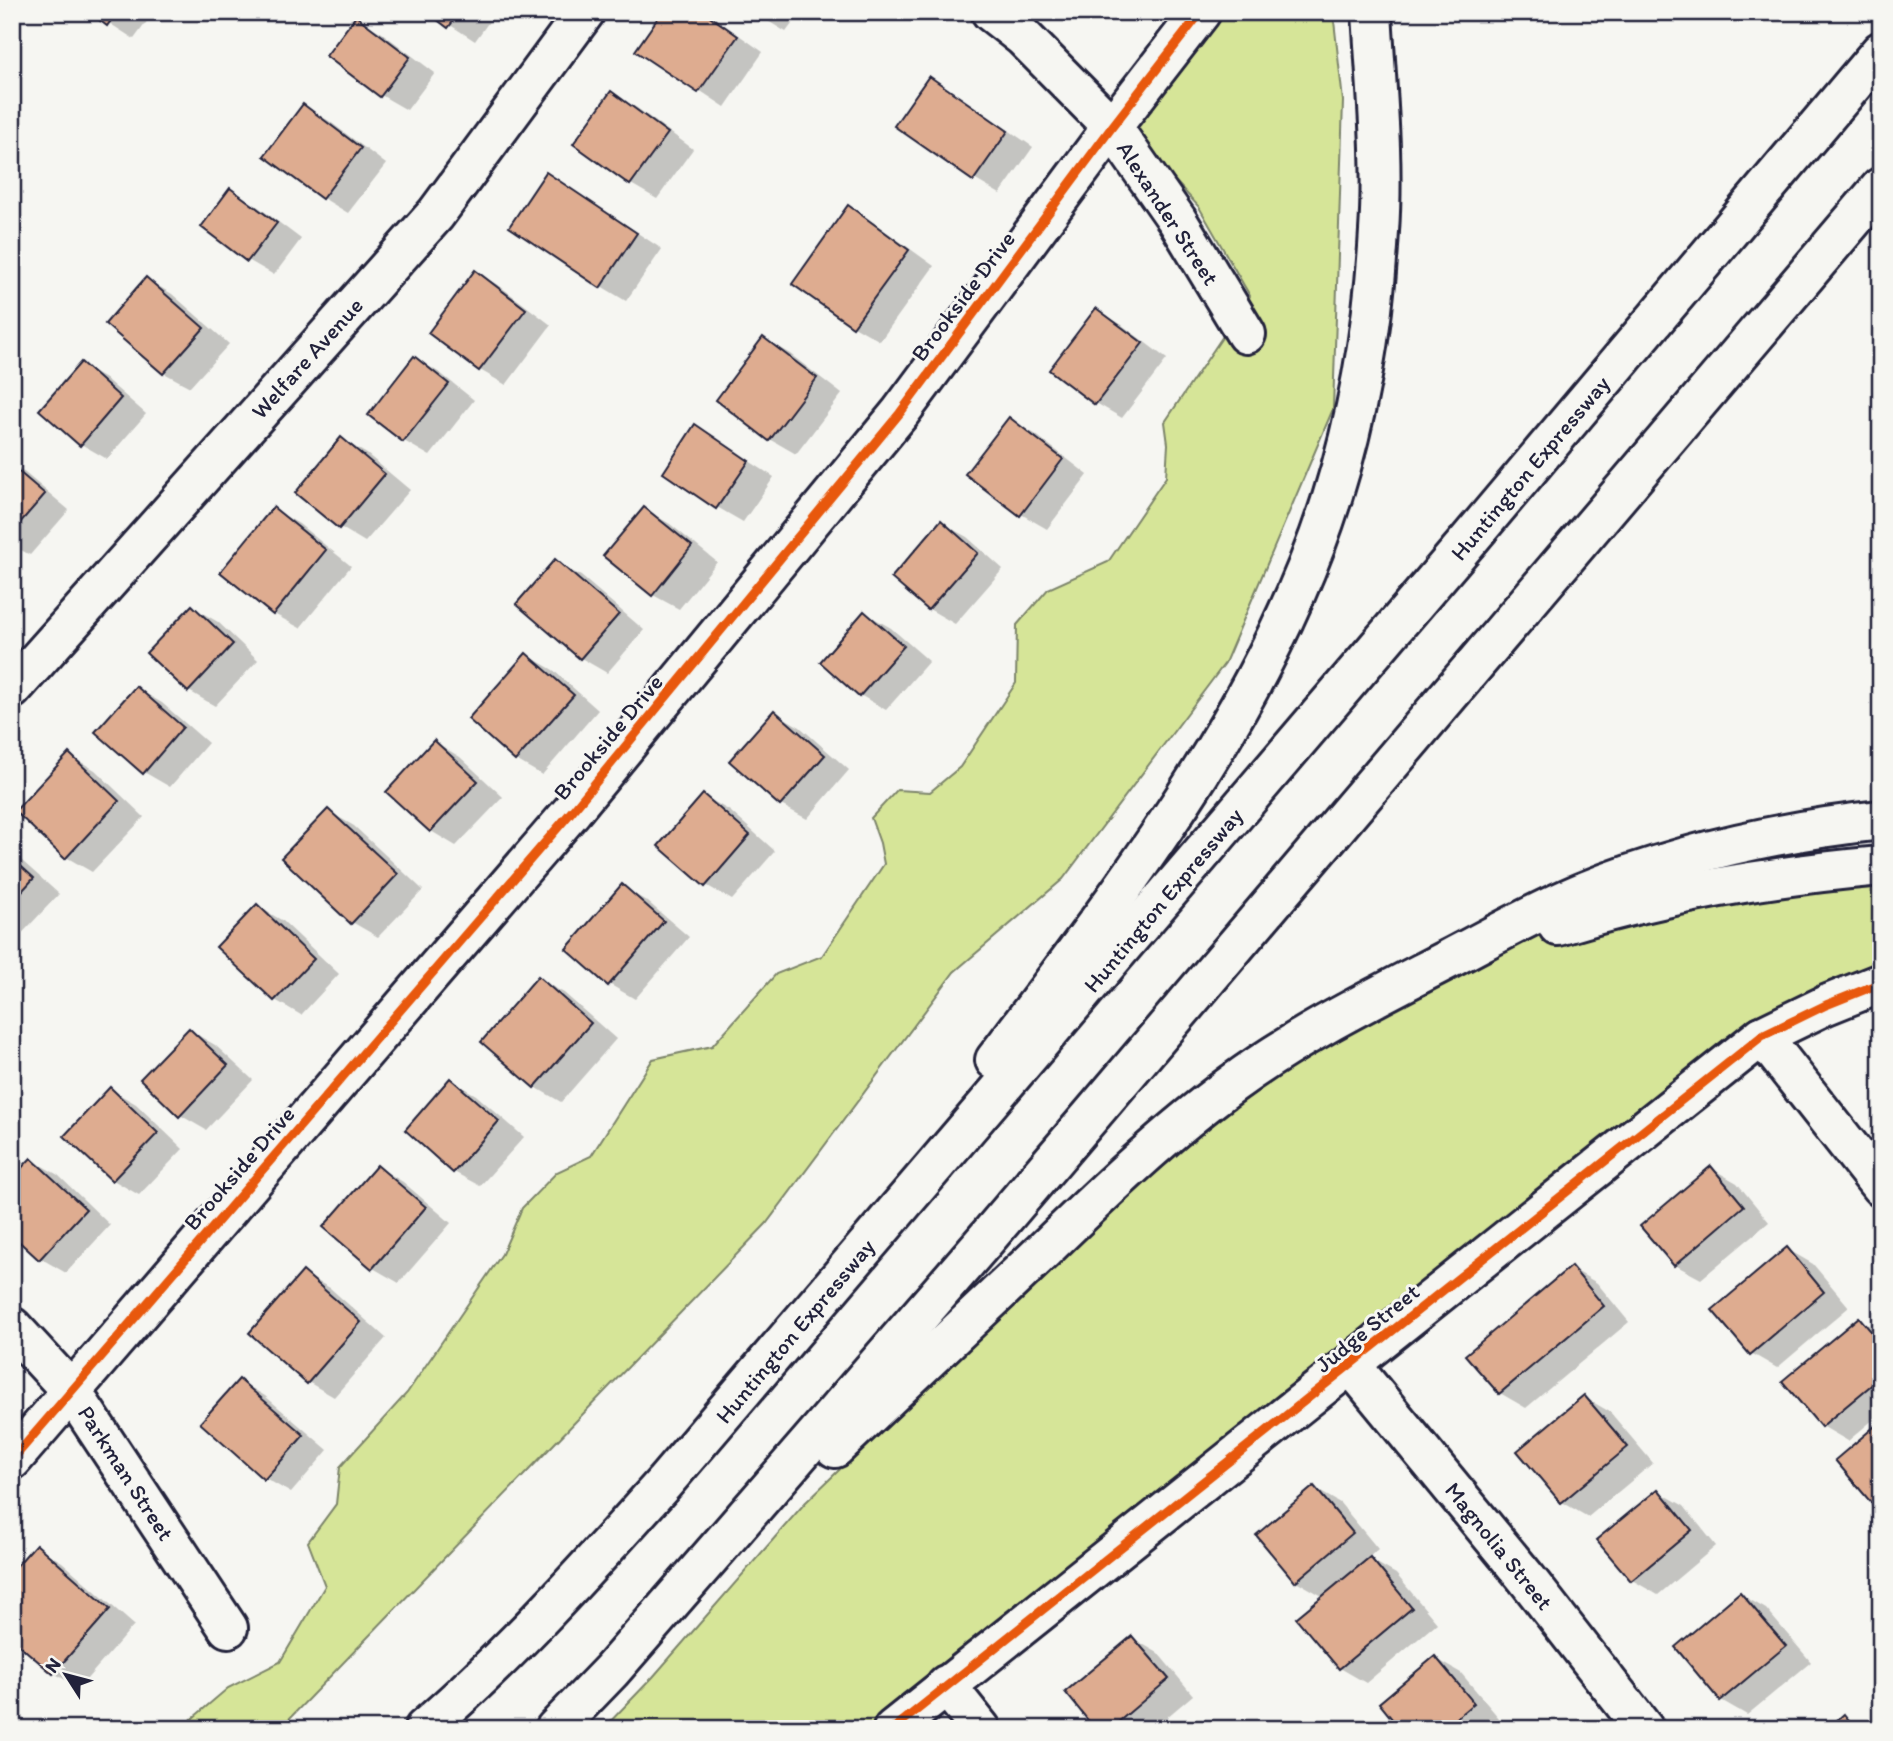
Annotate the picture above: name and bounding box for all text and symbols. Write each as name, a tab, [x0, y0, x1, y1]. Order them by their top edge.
street label: Alexander Street	[1111, 136, 1225, 291]
street label: Brookside Drive	[905, 225, 1021, 367]
street label: Welfare Avenue	[245, 292, 369, 424]
street label: Huntington Expressway	[1444, 370, 1616, 566]
street label: Brookside Drive	[547, 668, 669, 806]
street label: Huntington Expressway	[1077, 802, 1249, 998]
street label: Brookside Drive	[177, 1100, 301, 1236]
street label: Huntington Expressway	[709, 1233, 881, 1429]
street label: Judge Street	[1309, 1277, 1425, 1378]
street label: Parkman Street	[72, 1400, 180, 1546]
street label: Magnolia Street	[1439, 1476, 1559, 1616]
north arrow	[32, 1640, 102, 1710]
text: N	[40, 1653, 66, 1677]

